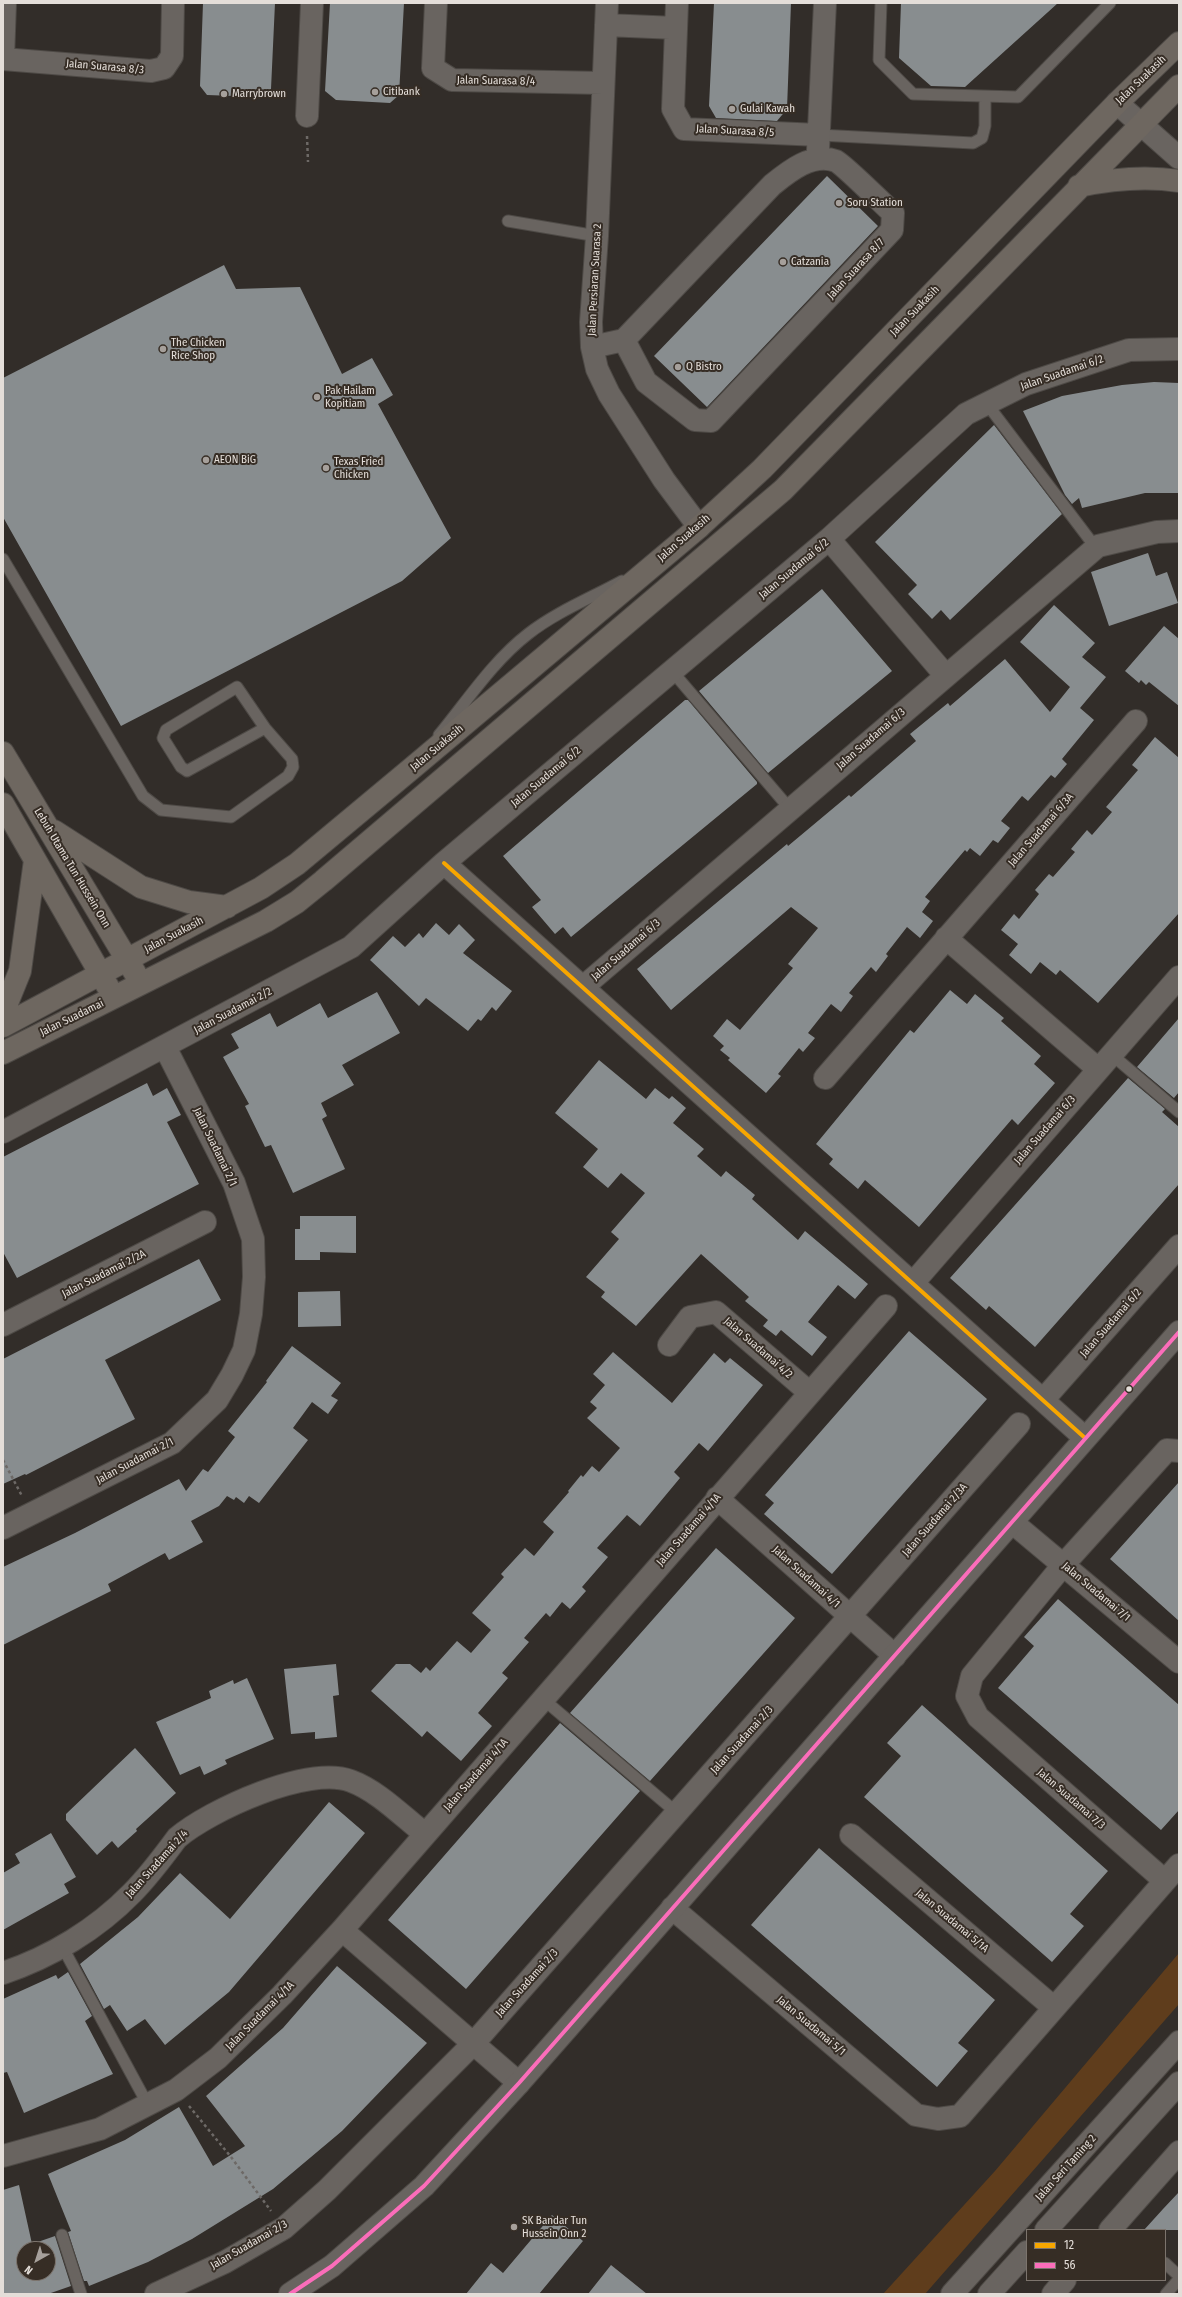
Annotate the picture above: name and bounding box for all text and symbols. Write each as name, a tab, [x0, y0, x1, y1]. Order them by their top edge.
street label: Jalan Suakasih	[1113, 53, 1169, 107]
street label: Jalan Suarasa 8/3	[65, 57, 145, 77]
street label: Jalan Suarasa 8/4	[457, 74, 535, 88]
place label: Citibank	[383, 85, 420, 99]
place label: Marrybrown	[232, 87, 286, 101]
marker: Citibank	[370, 87, 380, 97]
marker: Marrybrown	[219, 89, 229, 99]
place label: Gulai Kawah	[740, 102, 795, 116]
marker: Gulai Kawah	[727, 104, 737, 114]
street label: Jalan Suarasa 8/5	[696, 122, 774, 140]
place label: Soru Station	[847, 196, 903, 210]
marker: Soru Station	[834, 198, 844, 208]
street label: Jalan Persiaran Suarasa 2	[585, 224, 605, 336]
street label: Jalan Suarasa 8/7	[825, 236, 887, 302]
place label: Catzania	[791, 255, 829, 269]
marker: Catzania	[778, 257, 788, 267]
street label: Jalan Suakasih	[888, 283, 942, 339]
place label: The Chicken Rice Shop	[171, 336, 225, 362]
marker: The Chicken Rice Shop	[158, 344, 168, 354]
street label: Jalan Suadamai 6/2	[1019, 353, 1105, 393]
place label: Q Bistro	[686, 360, 722, 374]
marker: Q Bistro	[673, 362, 683, 372]
place label: Pak Hailam Kopitiam	[325, 384, 375, 410]
marker: Pak Hailam Kopitiam	[312, 392, 322, 402]
place label: AEON BiG	[214, 453, 256, 467]
marker: AEON BiG	[201, 455, 211, 465]
place label: Texas Fried Chicken	[334, 455, 383, 481]
marker: Texas Fried Chicken	[321, 463, 331, 473]
street label: Jalan Suakasih	[655, 512, 713, 564]
street label: Jalan Suadamai 6/2	[757, 536, 831, 602]
street label: Jalan Suadamai 6/3	[834, 705, 908, 773]
street label: Jalan Suakasih	[408, 722, 466, 774]
street label: Jalan Suadamai 6/2	[509, 744, 583, 810]
street label: Jalan Suadamai 6/3A	[1006, 791, 1076, 869]
street label: Lebuh Utama Tun Hussein Onn	[31, 806, 113, 930]
street label: Jalan Suakasih	[142, 914, 206, 956]
street label: Jalan Suadamai 6/3	[589, 916, 663, 984]
street label: Jalan Suadamai 2/2	[192, 985, 274, 1037]
street label: Jalan Suadamai	[38, 997, 106, 1039]
street label: Jalan Suadamai 6/3	[1011, 1093, 1079, 1167]
street label: Jalan Suadamai 2/1	[190, 1106, 240, 1188]
street label: Jalan Suadamai 2/2A	[60, 1247, 148, 1301]
street label: Jalan Suadamai 6/2	[1078, 1286, 1144, 1360]
street label: Jalan Suadamai 4/2	[721, 1315, 795, 1381]
unlabelled marker	[1124, 1384, 1134, 1394]
street label: Jalan Suadamai 2/1	[94, 1435, 176, 1487]
street label: Jalan Suadamai 2/3A	[900, 1481, 970, 1559]
street label: Jalan Suadamai 4/1A	[654, 1491, 724, 1569]
street label: Jalan Suadamai 4/1	[770, 1543, 842, 1611]
street label: Jalan Suadamai 7/1	[1059, 1560, 1133, 1624]
street label: Jalan Suadamai 2/3	[708, 1703, 776, 1777]
street label: Jalan Suadamai 4/1A	[441, 1736, 511, 1814]
street label: Jalan Suadamai 7/3	[1034, 1766, 1108, 1832]
street label: Jalan Suadamai 2/4	[123, 1827, 191, 1901]
street label: Jalan Suadamai 5/1A	[913, 1887, 991, 1955]
street label: Jalan Suadamai 2/3	[493, 1946, 561, 2020]
street label: Jalan Suadamai 4/1A	[223, 1979, 297, 2053]
street label: Jalan Suadamai 5/1	[774, 1993, 848, 2059]
street label: Jalan Seri Taming 2	[1033, 2132, 1099, 2204]
place label: SK Bandar Tun Hussein Onn 2	[522, 2214, 587, 2240]
street label: Jalan Suadamai 2/3	[208, 2218, 290, 2272]
marker: SK Bandar Tun Hussein Onn 2	[509, 2222, 519, 2232]
legend	[1026, 2229, 1166, 2281]
text: 12	[1064, 2238, 1074, 2252]
north arrow	[16, 2241, 56, 2281]
text: 56	[1064, 2258, 1075, 2272]
text: N	[22, 2263, 35, 2277]

